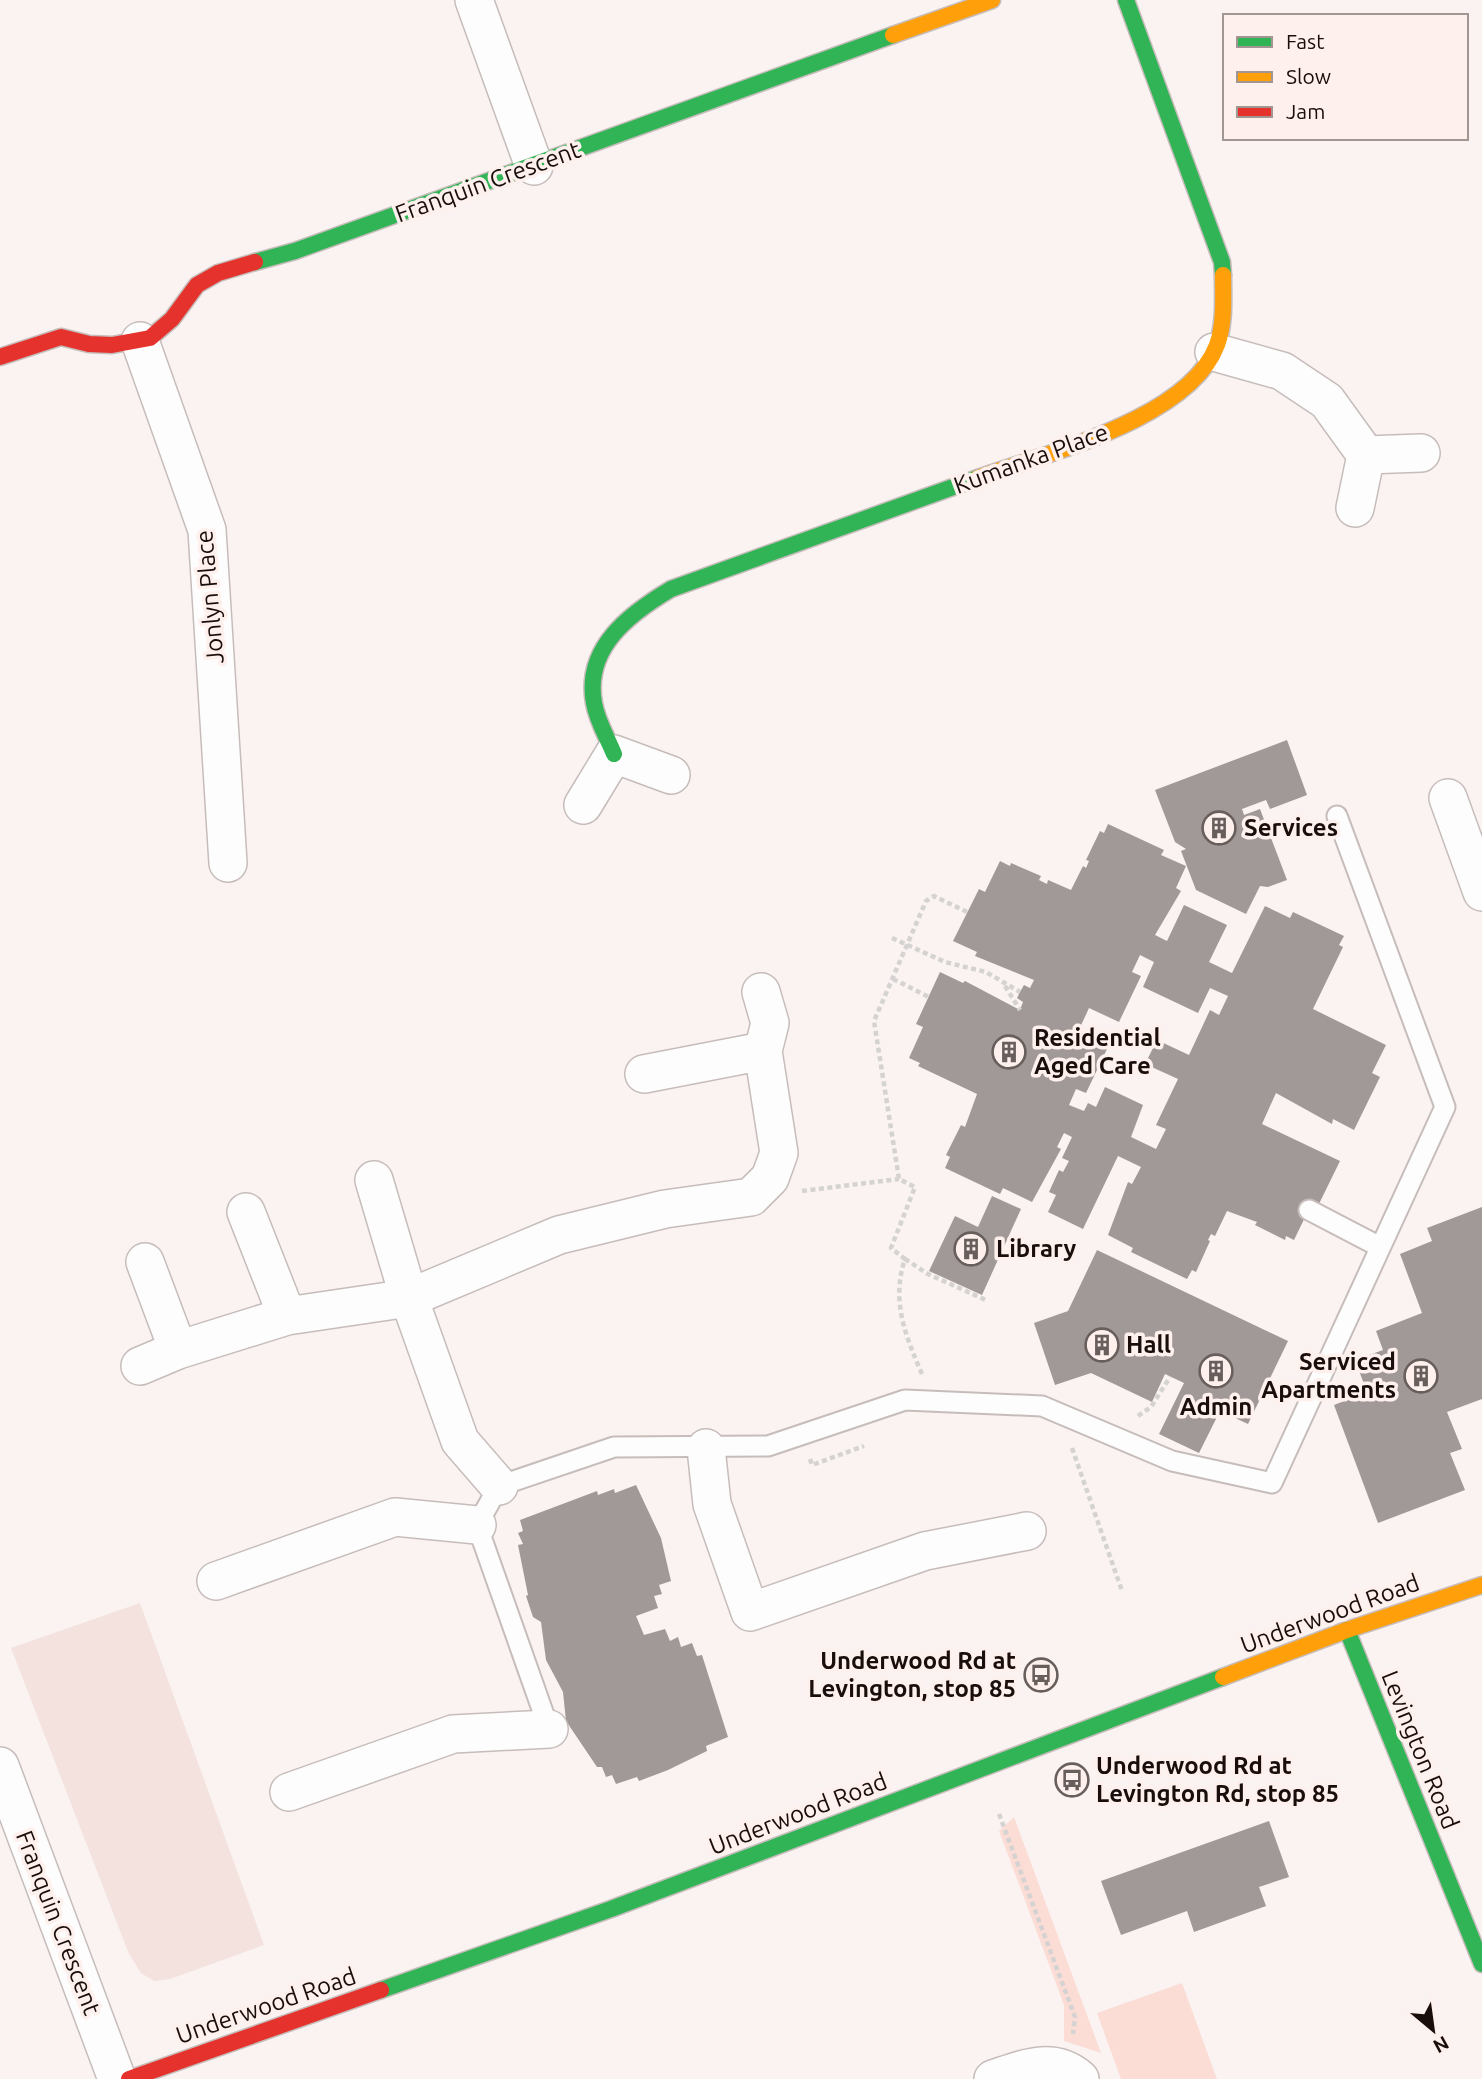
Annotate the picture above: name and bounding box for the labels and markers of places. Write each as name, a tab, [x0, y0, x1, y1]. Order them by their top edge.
building icon: Services	[1200, 809, 1238, 847]
place label: Services	[1244, 814, 1338, 841]
place label: Residential Aged Care	[1034, 1024, 1161, 1079]
building icon: Residential Aged Care	[990, 1033, 1028, 1071]
building icon: Library	[952, 1230, 990, 1268]
place label: Library	[996, 1235, 1077, 1262]
building icon: Hall	[1083, 1326, 1121, 1364]
place label: Hall	[1126, 1331, 1171, 1358]
place label: Serviced Apartments	[1261, 1348, 1396, 1403]
building icon: Admin	[1197, 1352, 1235, 1390]
building icon: Serviced Apartments	[1402, 1357, 1440, 1395]
place label: Admin	[1180, 1393, 1252, 1420]
place label: Underwood Rd at Levington, stop 85	[808, 1647, 1016, 1702]
bus stop icon: Underwood Rd at Levington, stop 85	[1022, 1656, 1060, 1694]
place label: Underwood Rd at Levington Rd, stop 85	[1096, 1752, 1339, 1807]
bus stop icon: Underwood Rd at Levington Rd, stop 85	[1053, 1761, 1091, 1799]

